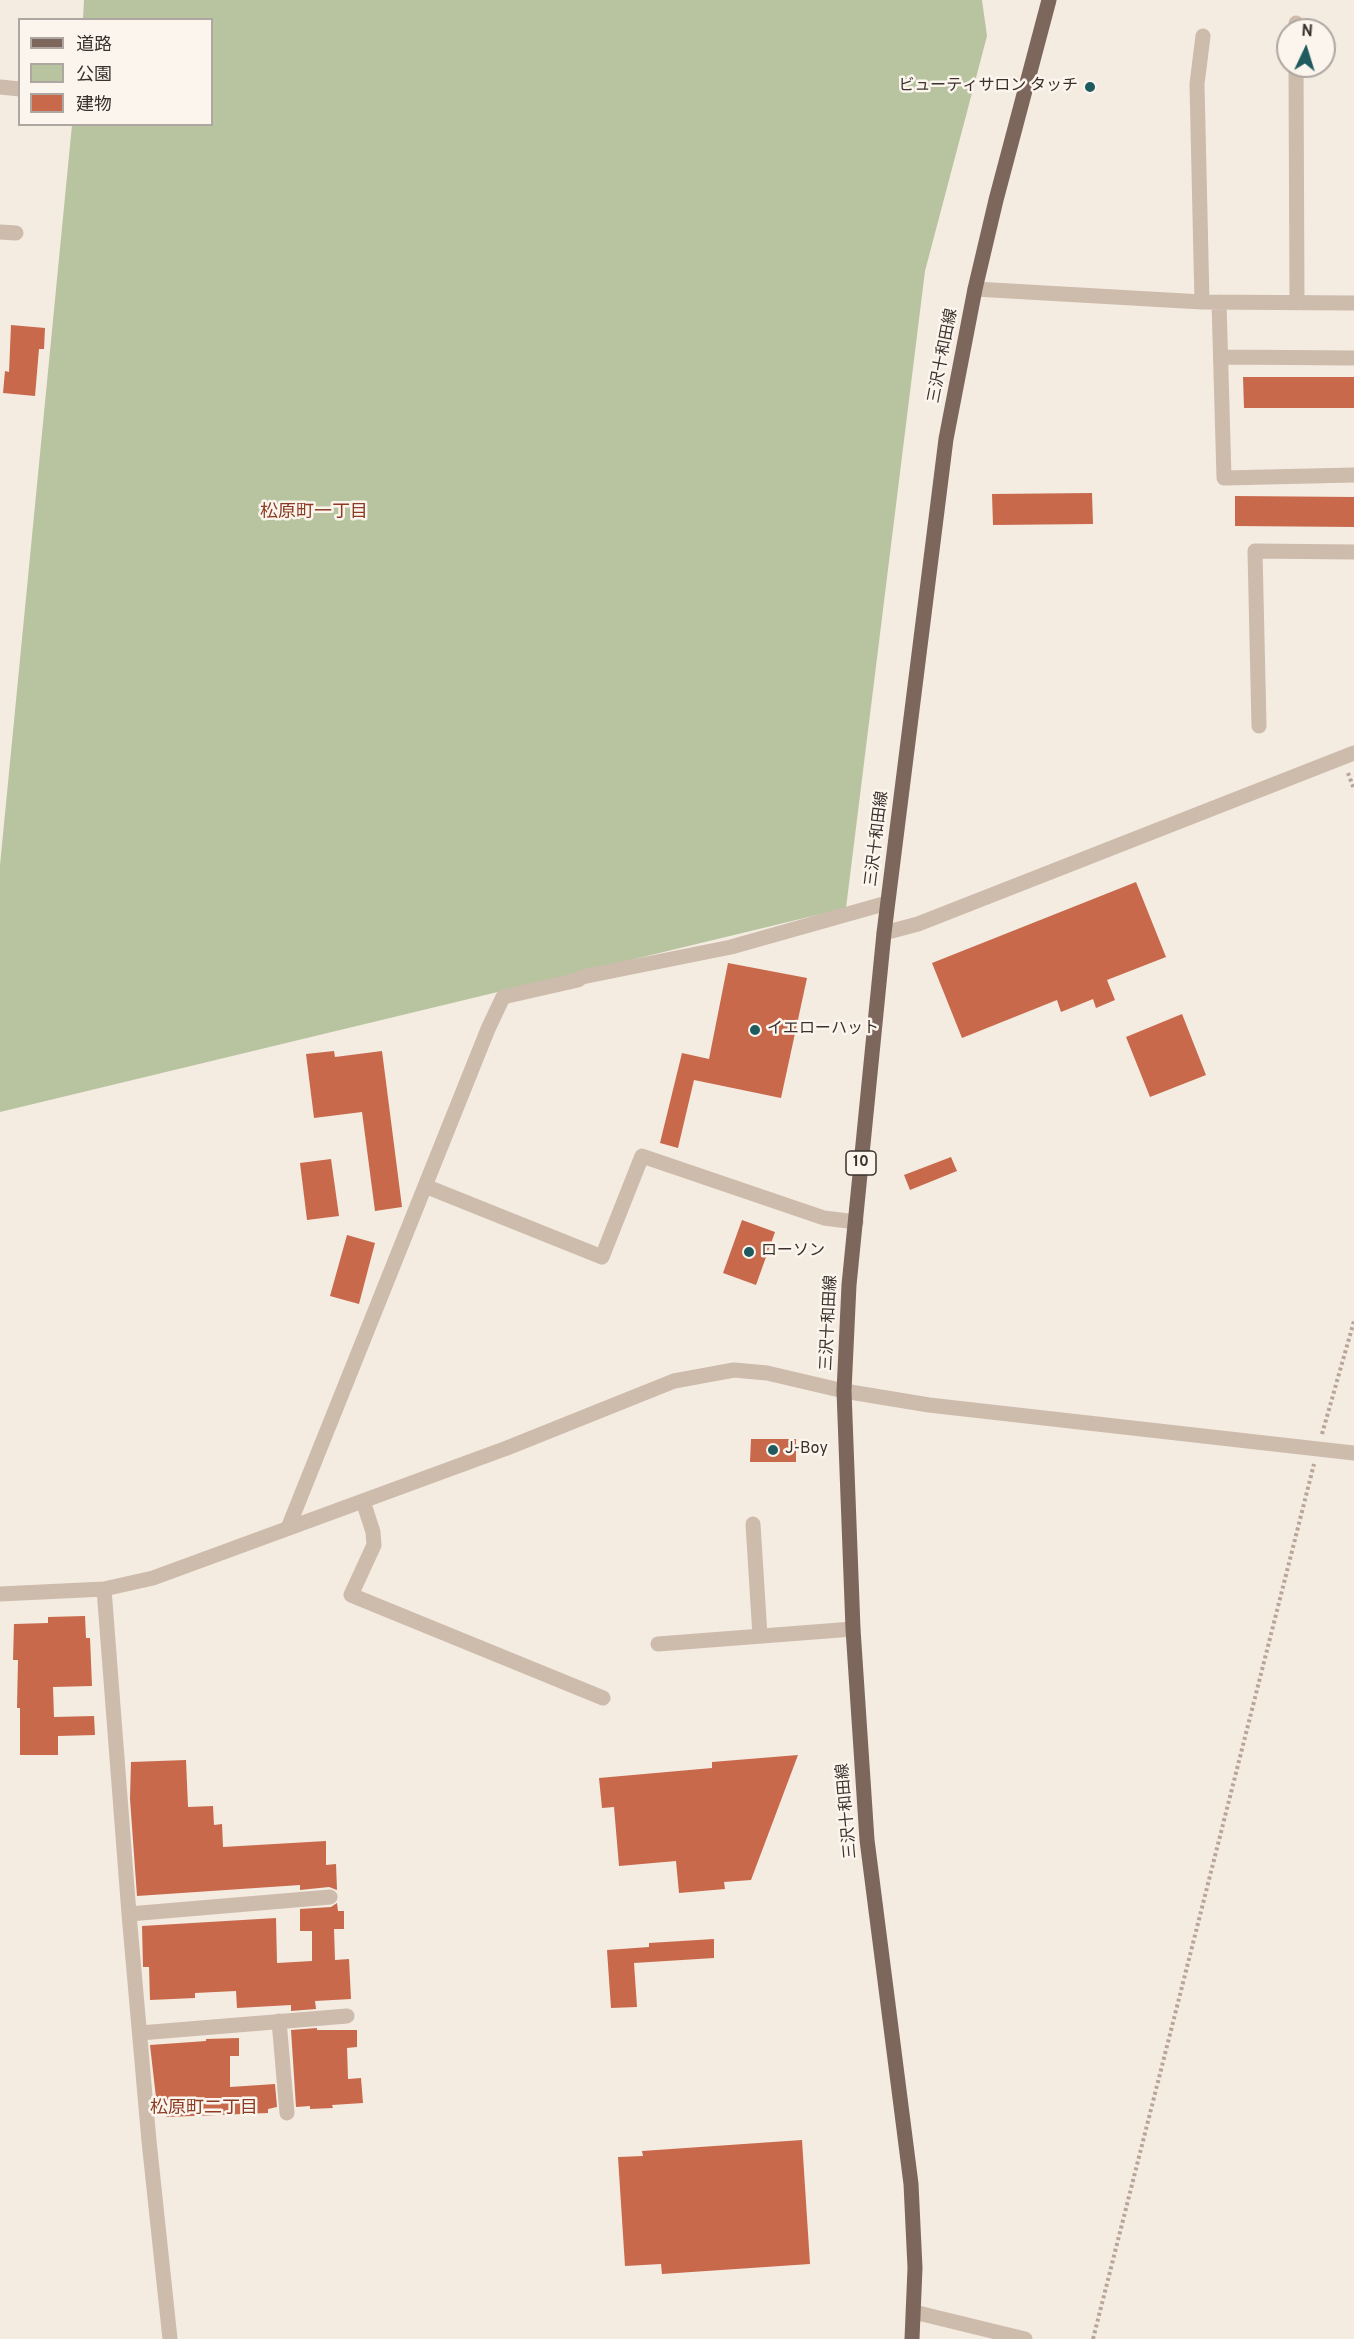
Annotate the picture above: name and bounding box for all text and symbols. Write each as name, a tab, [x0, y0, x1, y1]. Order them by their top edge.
legend	[18, 18, 213, 126]
north arrow	[1276, 18, 1336, 78]
text: N	[1301, 22, 1314, 42]
text: 道路	[76, 34, 112, 57]
text: 公園	[76, 64, 112, 87]
place label: ビューティサロン タッチ	[898, 77, 1078, 97]
marker: ビューティサロン タッチ	[1083, 80, 1097, 94]
text: 建物	[76, 94, 112, 117]
street label: 三沢十和田線	[925, 307, 963, 405]
district label: 松原町一丁目	[260, 502, 368, 524]
street label: 三沢十和田線	[863, 790, 893, 888]
place label: イエローハット	[767, 1020, 879, 1040]
marker: イエローハット	[748, 1023, 762, 1037]
road number: 10	[846, 1151, 876, 1175]
place label: ローソン	[761, 1242, 825, 1262]
marker: ローソン	[742, 1245, 756, 1259]
street label: 三沢十和田線	[818, 1275, 842, 1371]
place label: J-Boy	[785, 1440, 828, 1460]
marker: J-Boy	[766, 1443, 780, 1457]
street label: 三沢十和田線	[834, 1762, 862, 1860]
district label: 松原町二丁目	[150, 2098, 258, 2120]

